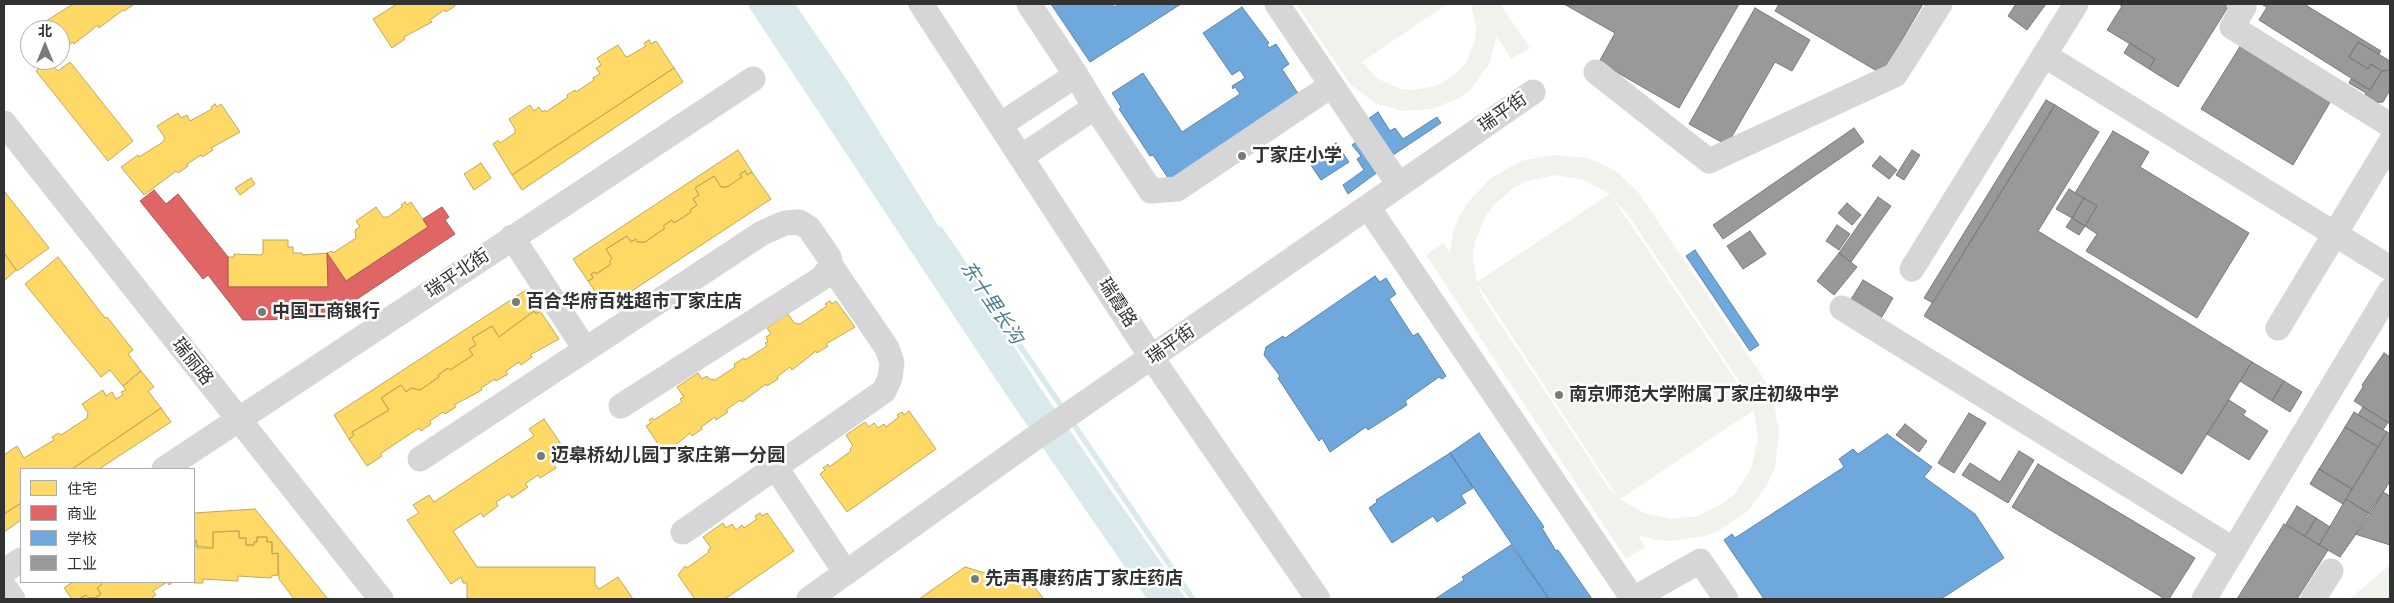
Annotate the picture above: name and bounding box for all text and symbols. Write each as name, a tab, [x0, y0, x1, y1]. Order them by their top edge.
north arrow	[20, 20, 70, 70]
text: 北	[38, 22, 52, 40]
street label: 瑞平街	[1475, 89, 1531, 137]
place label: 丁家庄小学	[1252, 145, 1342, 167]
marker: 丁家庄小学	[1236, 150, 1248, 162]
street label: 瑞平北街	[422, 245, 494, 303]
water label: 东十里长沟	[955, 257, 1027, 349]
street label: 瑞霞路	[1093, 274, 1141, 332]
place label: 百合华府百姓超市丁家庄店	[526, 291, 742, 313]
marker: 百合华府百姓超市丁家庄店	[510, 296, 522, 308]
place label: 中国工商银行	[272, 301, 380, 323]
marker: 中国工商银行	[256, 306, 268, 318]
street label: 瑞平街	[1143, 321, 1199, 369]
street label: 瑞丽路	[167, 334, 217, 390]
place label: 南京师范大学附属丁家庄初级中学	[1569, 384, 1839, 406]
marker: 南京师范大学附属丁家庄初级中学	[1553, 389, 1565, 401]
place label: 迈皋桥幼儿园丁家庄第一分园	[551, 445, 785, 467]
marker: 迈皋桥幼儿园丁家庄第一分园	[535, 450, 547, 462]
legend	[20, 468, 195, 583]
text: 住宅	[67, 478, 97, 499]
text: 商业	[67, 503, 97, 524]
text: 学校	[67, 528, 97, 549]
text: 工业	[67, 553, 97, 574]
place label: 先声再康药店丁家庄药店	[985, 568, 1183, 590]
marker: 先声再康药店丁家庄药店	[969, 573, 981, 585]

